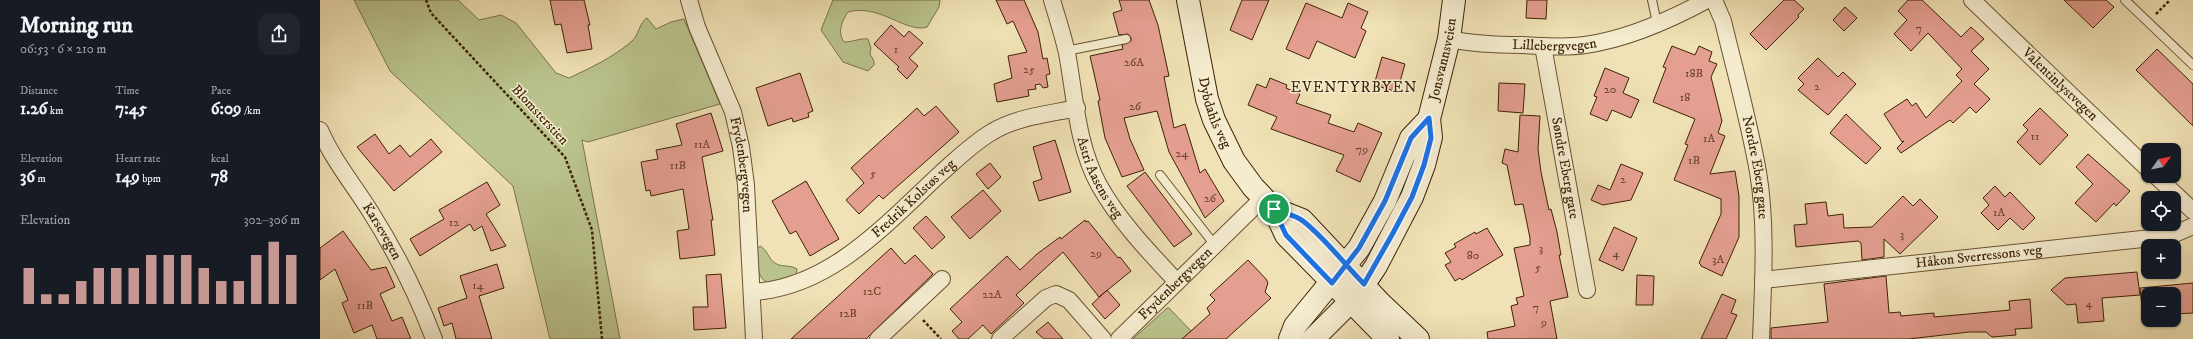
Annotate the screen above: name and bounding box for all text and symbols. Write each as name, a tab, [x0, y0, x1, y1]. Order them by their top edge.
text: Morning run	[20, 12, 133, 39]
button: share	[258, 13, 300, 55]
street label: Jonsvannsveien	[1424, 16, 1461, 105]
house number: 7	[1916, 21, 1922, 36]
street label: Lillebergvegen	[1512, 34, 1599, 56]
text: 06:53 · 6 × 210 m	[20, 41, 106, 57]
house number: 1	[894, 42, 898, 57]
street label: Valentinlystvegen	[2018, 43, 2102, 126]
house number: 26A	[1124, 55, 1144, 70]
house number: 25	[1023, 62, 1035, 77]
house number: 18B	[1685, 66, 1703, 81]
street label: Dybdahls veg	[1194, 76, 1235, 151]
district label: EVENTYRBYEN	[1291, 78, 1417, 97]
house number: 2	[1814, 79, 1820, 94]
street label: Blomsterstien	[507, 81, 573, 150]
house number: 20	[1604, 82, 1616, 97]
text: Distance	[20, 84, 58, 98]
text: Time	[115, 84, 139, 98]
text: Pace	[211, 84, 231, 98]
house number: 18	[1680, 90, 1690, 105]
text: 1.26	[20, 98, 47, 120]
text: 7:45	[115, 98, 147, 120]
text: 6:09	[211, 98, 242, 120]
house number: 26	[1129, 99, 1142, 114]
text: km	[47, 104, 64, 118]
text: /km	[242, 104, 261, 118]
street label: Nordre Eberg gate	[1738, 114, 1772, 220]
street label: Frydenbergvegen	[725, 115, 756, 214]
street label: Søndre Eberg gate	[1547, 116, 1583, 220]
house number: 11	[2031, 129, 2039, 144]
house number: 1A	[1703, 131, 1715, 146]
street label: Astri Aasens veg	[1073, 135, 1127, 222]
house number: 11A	[694, 137, 711, 152]
house number: 79	[1356, 142, 1368, 157]
north arrow	[2141, 143, 2181, 183]
map controls	[2141, 143, 2181, 327]
house number: 24	[1176, 146, 1189, 161]
text: Elevation	[20, 152, 63, 166]
text: Heart rate	[115, 152, 160, 166]
text: kcal	[211, 152, 229, 166]
house number: 1B	[1688, 153, 1700, 168]
street label: Fredrik Kolstøs veg	[868, 155, 959, 242]
house number: 11B	[670, 158, 686, 173]
text: 36	[20, 166, 35, 188]
text: 149	[115, 166, 140, 188]
text: 78	[211, 166, 228, 188]
house number: 5	[870, 166, 876, 181]
text: m	[35, 172, 46, 186]
text: bpm	[140, 172, 161, 186]
house number: 2	[1620, 172, 1626, 187]
house number: 26	[1204, 191, 1217, 206]
button: locate	[2141, 191, 2181, 231]
pin	[1257, 192, 1291, 226]
icon: arrive	[1263, 198, 1285, 220]
street label: Karsevegen	[358, 199, 406, 264]
house number: 1A	[1993, 205, 2005, 220]
text: Elevation	[20, 212, 70, 228]
text: 302–306 m	[244, 212, 300, 228]
house number: 12	[449, 215, 459, 230]
house number: 3	[1900, 227, 1904, 242]
button: +	[2141, 239, 2181, 279]
house number: 3	[1539, 241, 1543, 256]
street label: Håkon Sverressons veg	[1915, 241, 2043, 272]
street label: Frydenbergvegen	[1135, 243, 1217, 324]
house number: 29	[1090, 246, 1102, 261]
house number: 4	[1613, 246, 1621, 261]
house number: 80	[1467, 248, 1479, 263]
house number: 3A	[1712, 252, 1724, 267]
house number: 5	[1535, 260, 1541, 275]
house number: 14	[472, 278, 485, 293]
house number: 12C	[863, 284, 881, 299]
house number: 22A	[982, 287, 1002, 302]
button: −	[2141, 287, 2181, 327]
house number: 4	[2086, 296, 2094, 311]
house number: 11B	[357, 298, 373, 313]
house number: 7	[1533, 300, 1539, 315]
house number: 12B	[839, 306, 857, 321]
house number: 9	[1540, 315, 1547, 330]

